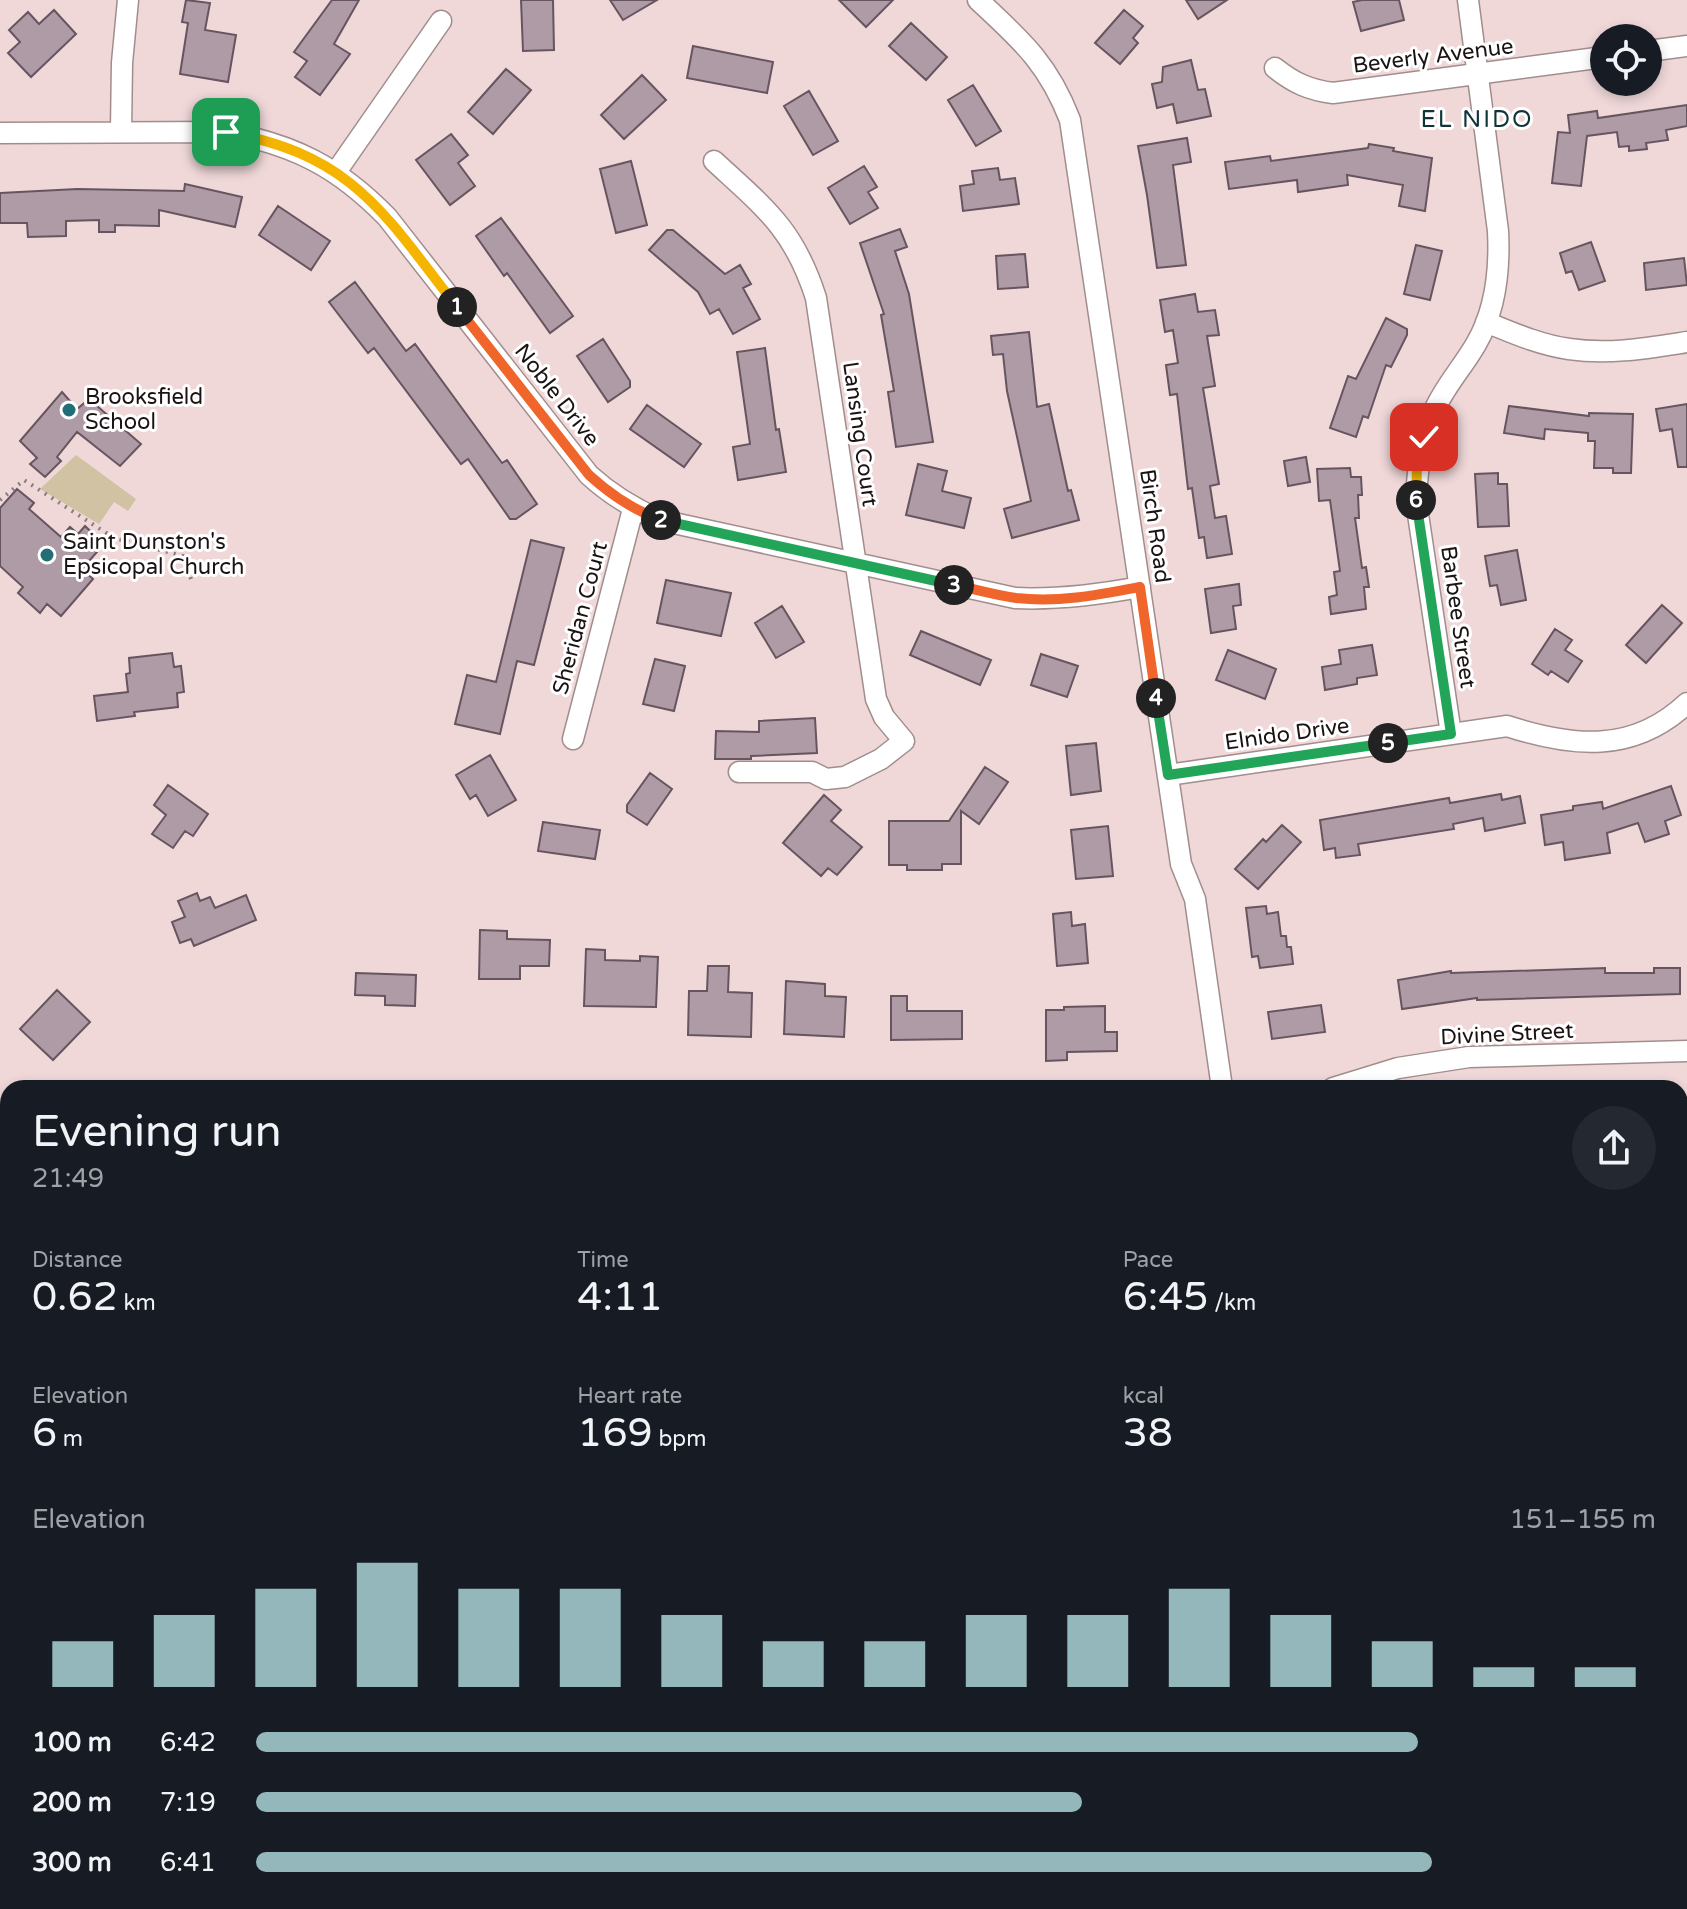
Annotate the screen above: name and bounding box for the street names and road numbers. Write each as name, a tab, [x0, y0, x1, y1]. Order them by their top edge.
street label: Beverly Avenue	[1351, 33, 1515, 79]
street label: Noble Drive	[509, 339, 605, 451]
street label: Lansing Court	[837, 360, 883, 508]
street label: Birch Road	[1134, 467, 1176, 585]
street label: Sheridan Court	[547, 539, 613, 697]
street label: Barbee Street	[1435, 544, 1481, 690]
street label: Elnido Drive	[1223, 712, 1351, 756]
street label: Divine Street	[1440, 1018, 1574, 1050]

